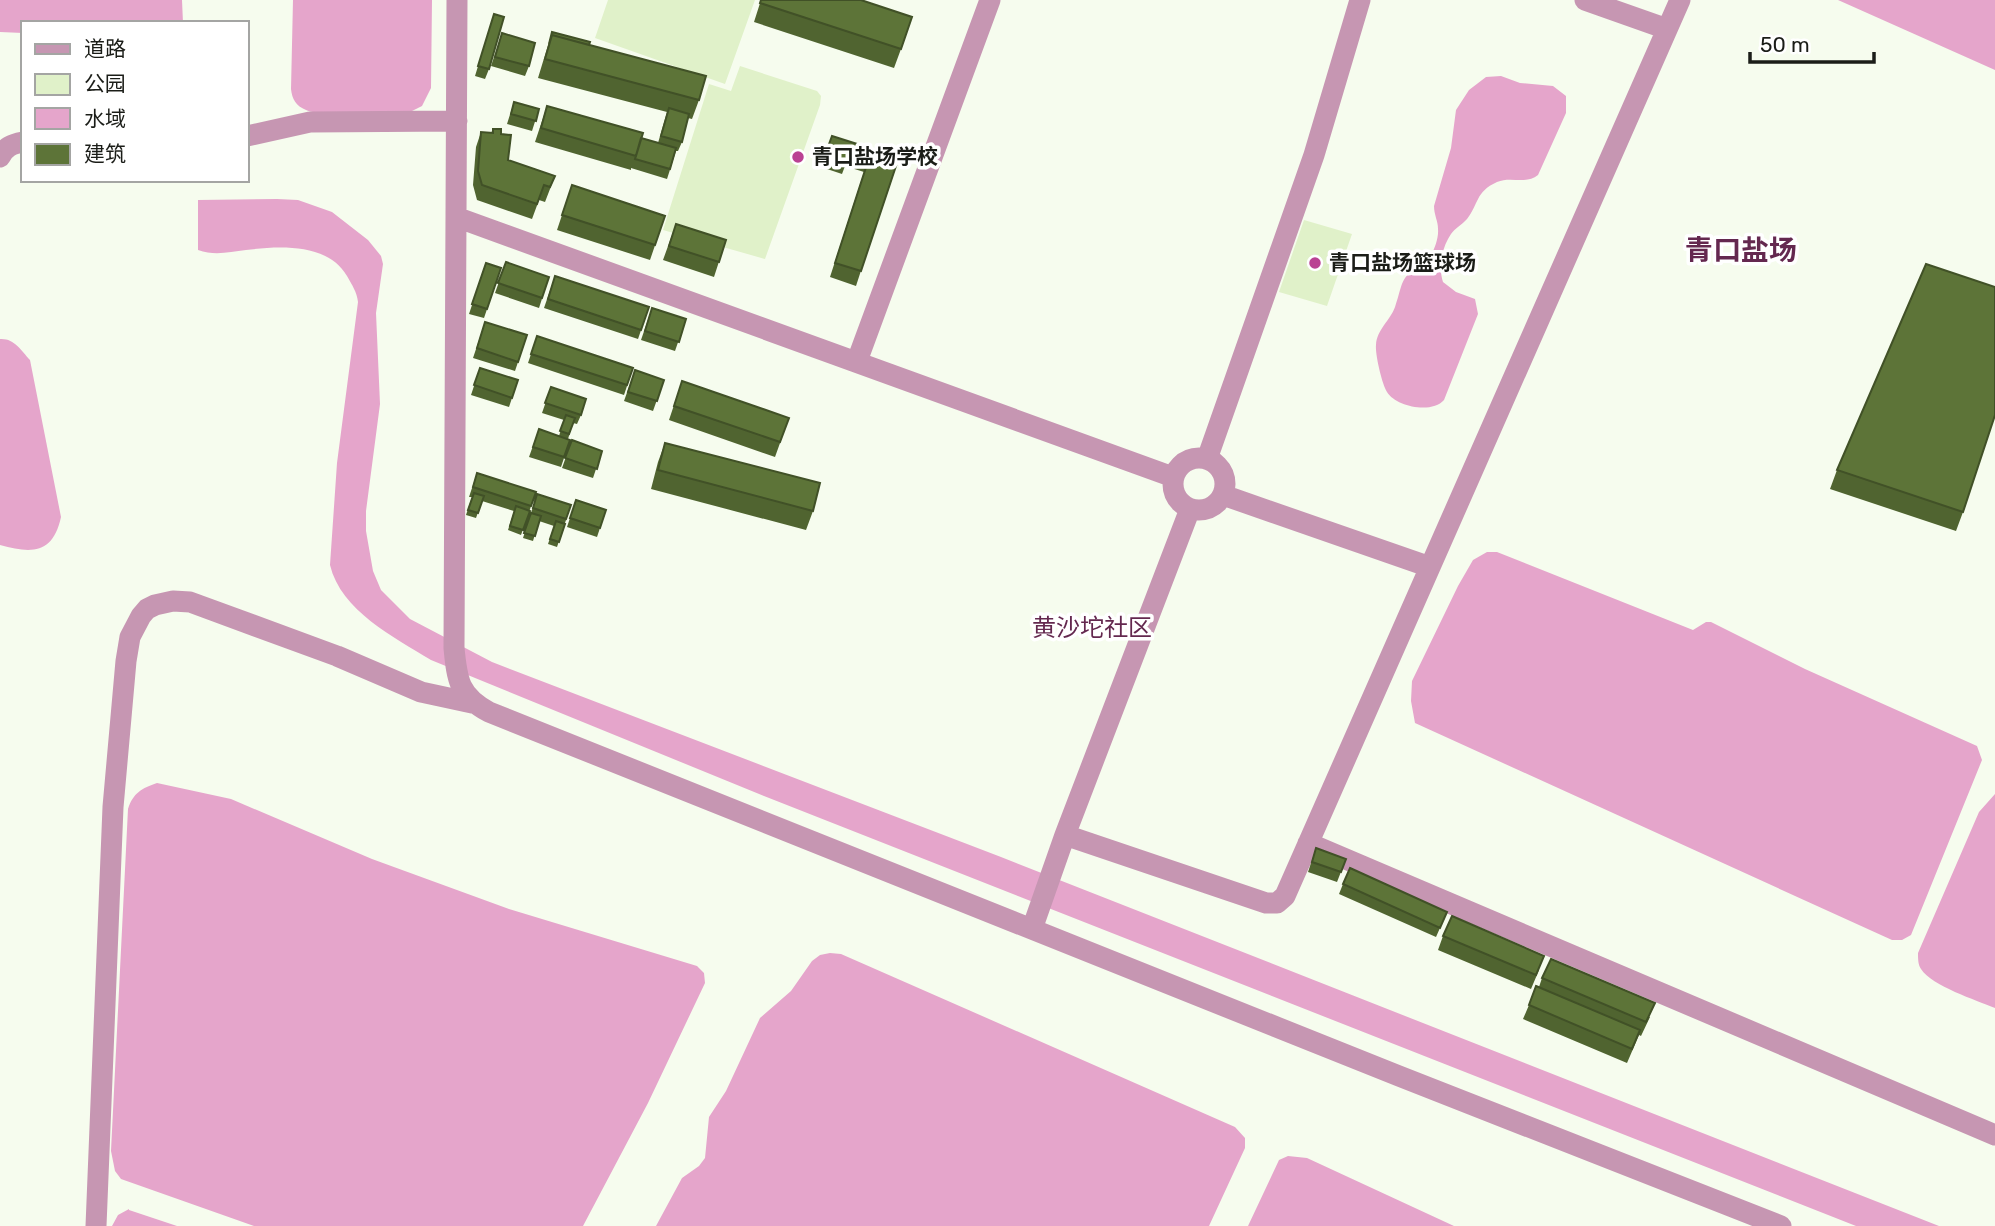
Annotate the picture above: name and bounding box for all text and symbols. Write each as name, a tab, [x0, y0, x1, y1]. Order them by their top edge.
legend	[21, 21, 248, 182]
scale bar	[1750, 21, 1874, 65]
text: 50 m	[1760, 32, 1810, 57]
text: 道路	[84, 36, 126, 61]
text: 公园	[84, 71, 126, 96]
text: 水域	[84, 106, 126, 131]
text: 建筑	[84, 141, 126, 166]
place label: 青口盐场学校	[812, 144, 938, 169]
marker: 青口盐场学校	[790, 149, 806, 165]
district label: 青口盐场	[1685, 234, 1797, 267]
place label: 青口盐场篮球场	[1329, 250, 1476, 275]
marker: 青口盐场篮球场	[1307, 255, 1323, 271]
district label: 黄沙坨社区	[1032, 614, 1152, 642]

